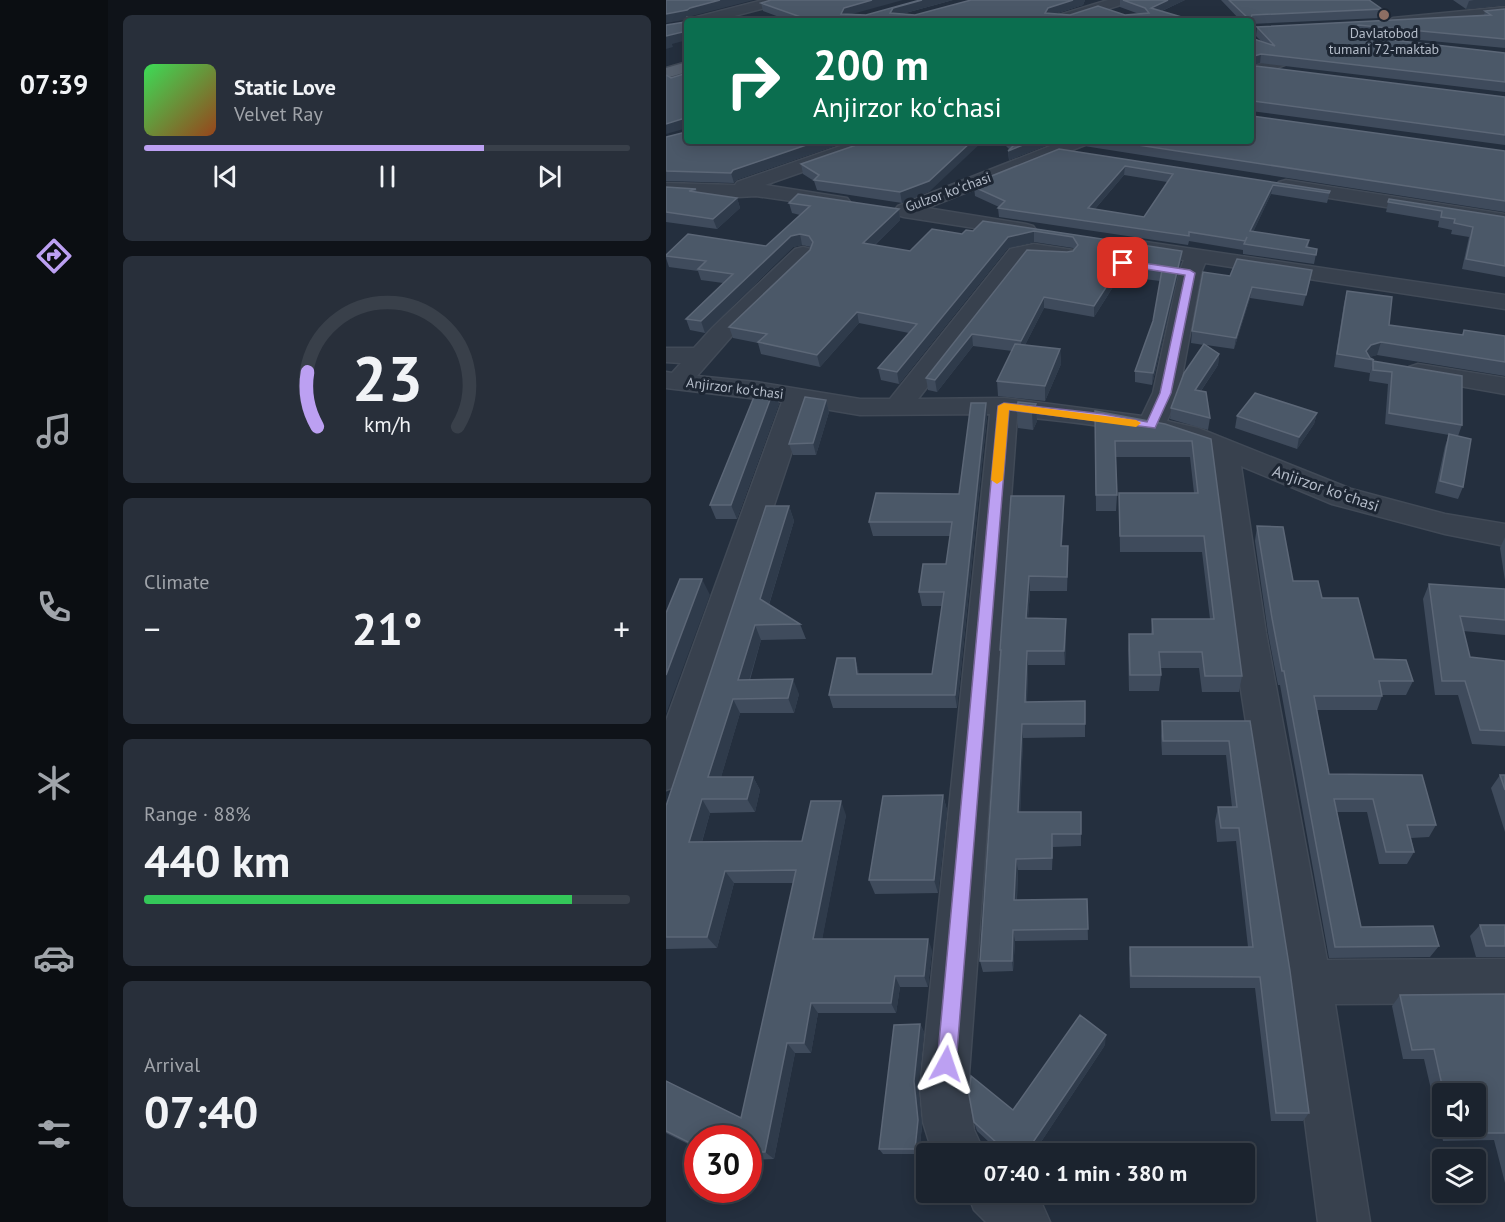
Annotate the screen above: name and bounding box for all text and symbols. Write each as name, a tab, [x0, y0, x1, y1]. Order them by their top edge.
marker: Davlatobod tumani 72-maktab	[1377, 8, 1391, 22]
place label: Davlatobod tumani 72-maktab	[1329, 24, 1439, 58]
text: 200 m	[813, 37, 929, 92]
icon: right	[714, 42, 792, 120]
text: 07:39	[20, 67, 88, 101]
text: Static Love	[234, 73, 336, 101]
text: Anjirzor koʻchasi	[813, 90, 1002, 124]
text: Velvet Ray	[234, 101, 323, 127]
icon: previous	[209, 160, 242, 193]
icon: pause	[371, 160, 404, 193]
icon: next	[533, 160, 566, 193]
street label: Gulzor koʻchasi	[903, 168, 993, 216]
icon: directions	[33, 235, 75, 277]
pin	[1097, 237, 1148, 288]
icon: arrive	[1106, 246, 1139, 279]
text: 23	[352, 337, 422, 418]
street label: Anjirzor koʻchasi	[685, 373, 785, 403]
icon: music	[33, 410, 75, 452]
text: km/h	[363, 410, 410, 438]
street label: Anjirzor koʻchasi	[1270, 460, 1382, 516]
text: Climate	[144, 569, 210, 595]
icon: phone	[33, 586, 75, 628]
text: 21°	[352, 599, 422, 657]
text: −	[144, 607, 161, 650]
text: +	[613, 607, 630, 650]
icon: climate	[33, 762, 75, 804]
text: Range · 88%	[144, 801, 251, 827]
text: 440 km	[144, 831, 290, 889]
icon: car	[33, 937, 75, 979]
position arrow	[914, 1032, 978, 1096]
text: Arrival	[144, 1052, 200, 1078]
text: 07:40	[144, 1082, 258, 1140]
map controls	[1432, 1083, 1486, 1203]
button: sound	[1432, 1083, 1486, 1137]
icon: filters	[33, 1113, 75, 1155]
speed limit sign: 30	[684, 1125, 762, 1203]
button: layers	[1432, 1149, 1486, 1203]
text: 07:40 · 1 min · 380 m	[984, 1159, 1187, 1187]

